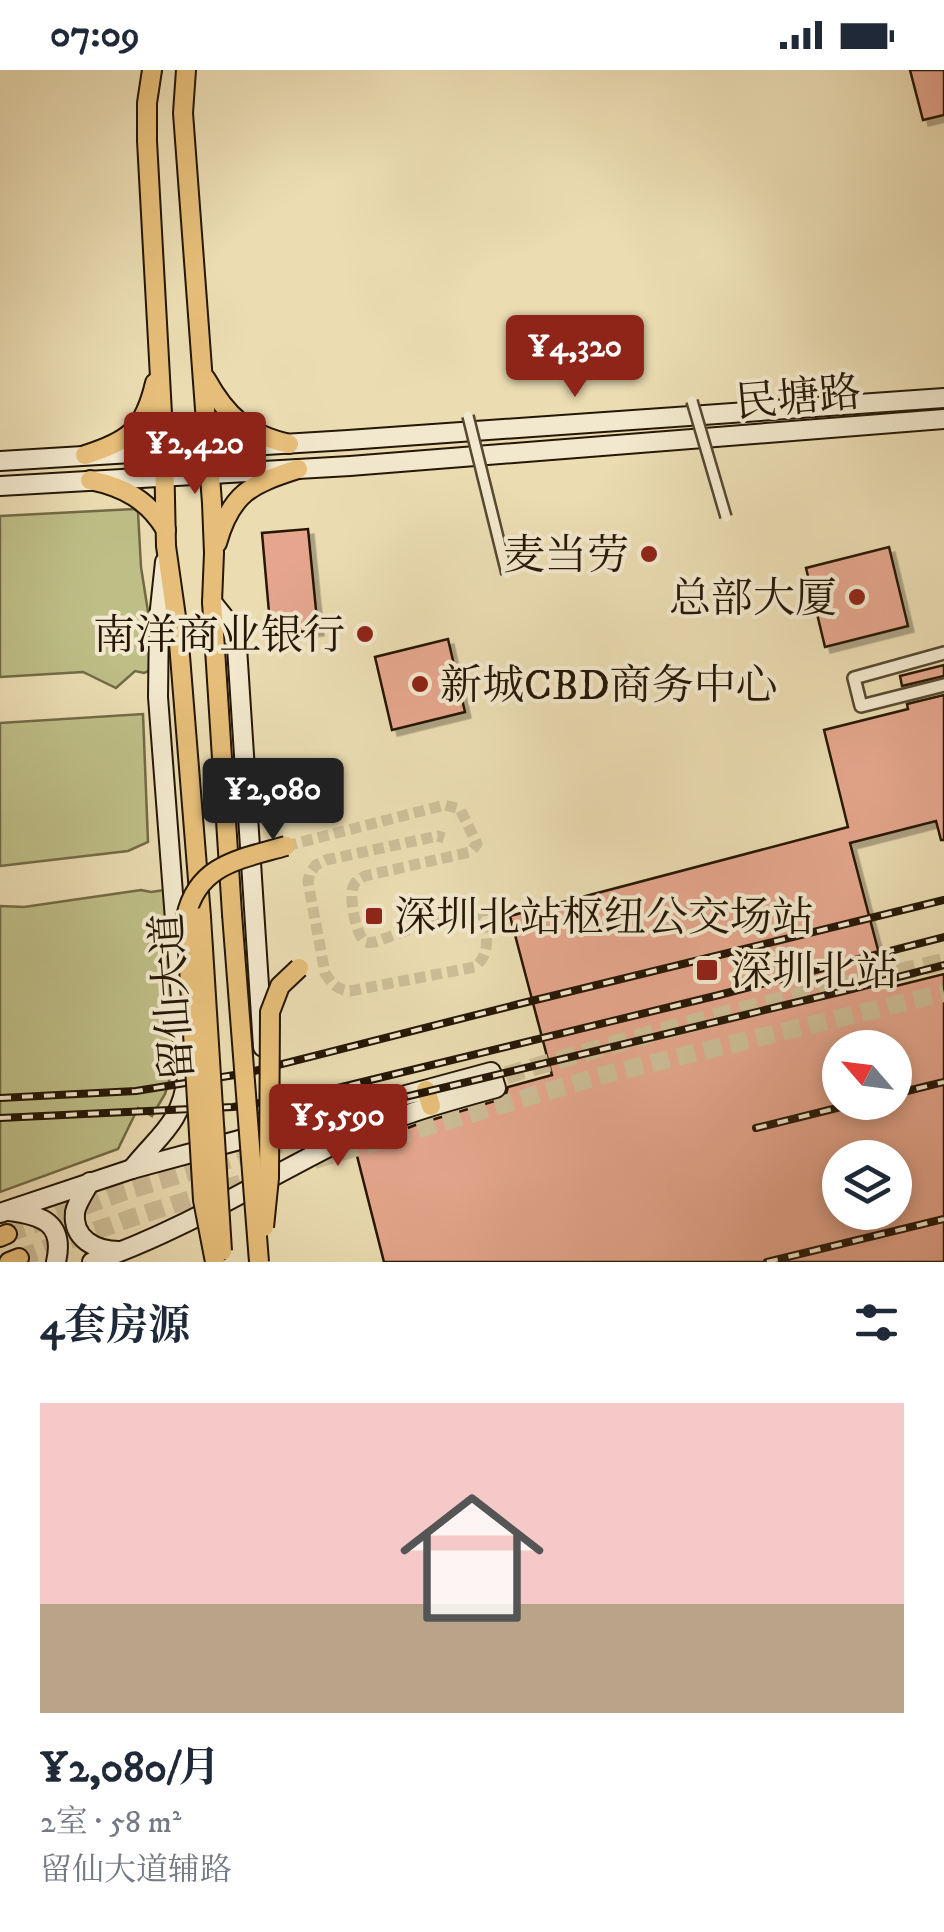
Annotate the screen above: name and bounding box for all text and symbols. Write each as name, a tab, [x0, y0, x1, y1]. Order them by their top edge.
text: 07:09	[50, 11, 140, 59]
pin: ¥4,320	[494, 315, 656, 400]
text: ¥4,320	[528, 327, 622, 367]
street label: 民塘路	[733, 368, 863, 430]
pin: ¥2,420	[114, 412, 276, 497]
text: ¥2,420	[146, 424, 244, 464]
place label: 麦当劳	[503, 531, 629, 583]
marker: 麦当劳	[638, 543, 660, 565]
place label: 总部大厦	[669, 574, 837, 626]
marker: 总部大厦	[846, 586, 868, 608]
place label: 南洋商业银行	[93, 611, 345, 663]
marker: 南洋商业银行	[354, 623, 376, 645]
place label: 新城CBD商务中心	[440, 661, 778, 713]
marker: 新城CBD商务中心	[409, 673, 431, 695]
pin: ¥2,080	[192, 758, 354, 843]
text: ¥2,080	[225, 770, 321, 810]
place label: 深圳北站枢纽公交场站	[394, 893, 814, 945]
marker: 深圳北站枢纽公交场站	[363, 905, 385, 927]
street label: 留仙大道	[142, 911, 206, 1082]
place label: 深圳北站	[730, 947, 898, 999]
marker: 深圳北站	[694, 957, 720, 983]
north arrow	[822, 1030, 912, 1120]
map controls	[822, 1030, 912, 1230]
pin: ¥5,590	[257, 1084, 419, 1169]
text: ¥5,590	[291, 1096, 385, 1136]
button: layers	[822, 1140, 912, 1230]
icon: filters	[849, 1295, 904, 1350]
text: 4套房源	[40, 1301, 190, 1353]
icon: home	[382, 1468, 562, 1648]
text: ¥2,080/月	[40, 1743, 220, 1795]
text: 2室 · 58 m²	[40, 1803, 181, 1843]
text: 留仙大道辅路	[40, 1851, 232, 1891]

